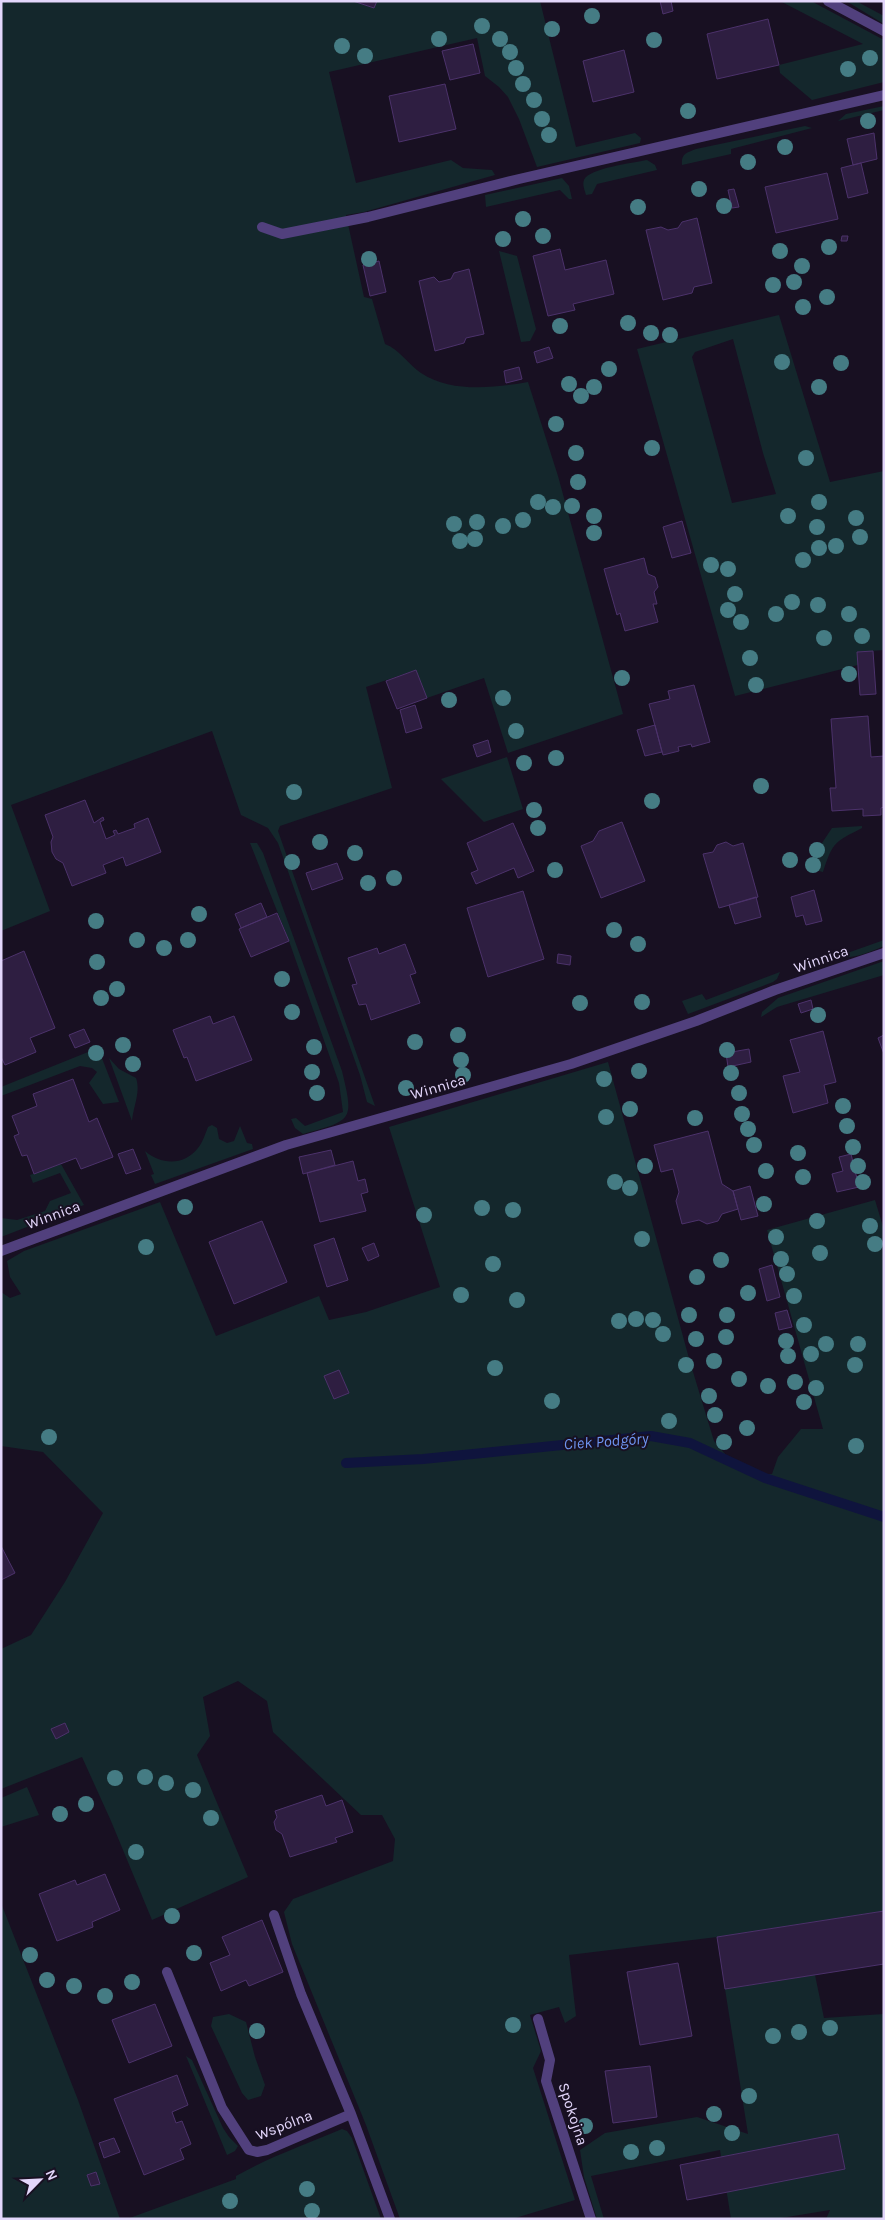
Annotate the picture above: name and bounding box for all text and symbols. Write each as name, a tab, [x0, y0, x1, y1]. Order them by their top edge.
street label: Winnica	[791, 941, 851, 977]
street label: Winnica	[408, 1071, 468, 1103]
street label: Winnica	[23, 1197, 83, 1233]
water label: Ciek Podgóry	[563, 1428, 650, 1453]
street label: Spokojna	[554, 2080, 592, 2148]
street label: Wspólna	[253, 2106, 315, 2144]
north arrow	[15, 2155, 65, 2205]
text: N	[42, 2167, 61, 2183]

